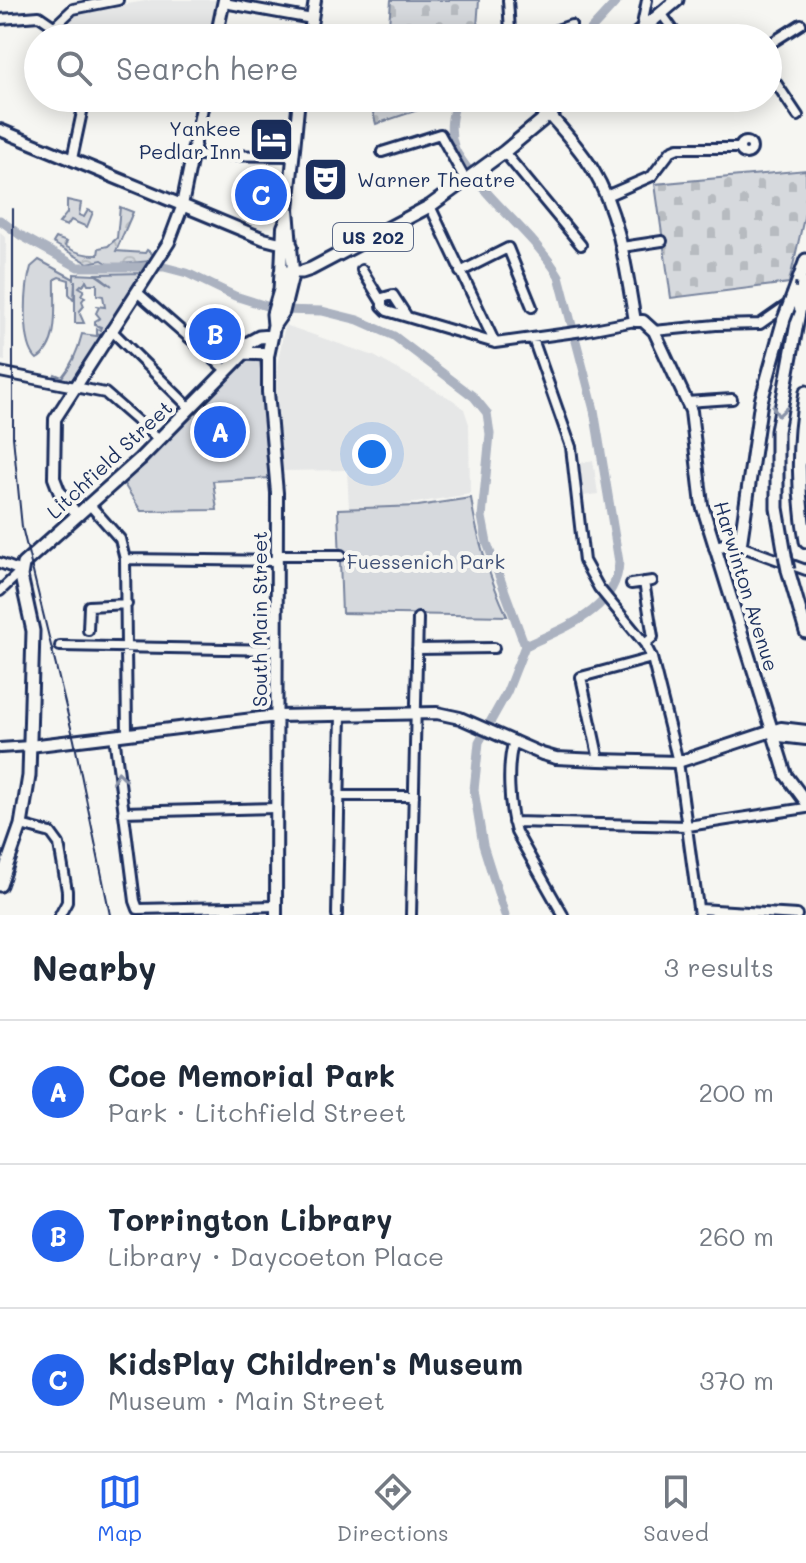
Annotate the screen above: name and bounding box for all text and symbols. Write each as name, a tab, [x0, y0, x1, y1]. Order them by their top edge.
search box	[24, 24, 782, 112]
icon: search	[52, 46, 96, 90]
text: Search here	[116, 48, 299, 88]
place label: Yankee Pedlar Inn	[139, 115, 241, 164]
hotel icon: Yankee Pedlar Inn	[248, 116, 296, 164]
theatre icon: Warner Theatre	[302, 155, 350, 203]
pin: C	[235, 165, 287, 225]
place label: Warner Theatre	[357, 166, 515, 192]
road number: US 202	[333, 223, 413, 251]
pin: B	[189, 304, 241, 364]
street label: Litchfield Street	[41, 394, 177, 524]
pin: A	[194, 402, 246, 462]
one-way arrow	[771, 404, 788, 418]
your location	[352, 434, 392, 474]
street label: Harwinton Avenue	[709, 498, 785, 674]
street label: South Main Street	[246, 531, 272, 707]
park label: Fuessenich Park	[347, 548, 505, 574]
one-way arrow	[111, 770, 128, 784]
text: Nearby	[32, 945, 157, 990]
text: 3 results	[664, 950, 774, 984]
text: Coe Memorial Park	[108, 1055, 395, 1095]
text: A	[49, 1075, 67, 1109]
text: 200 m	[698, 1075, 774, 1109]
text: Park · Litchfield Street	[108, 1095, 406, 1129]
text: Torrington Library	[108, 1199, 393, 1239]
text: B	[49, 1219, 67, 1253]
text: 260 m	[699, 1219, 774, 1253]
text: Library · Daycoeton Place	[108, 1239, 444, 1273]
text: KidsPlay Children's Museum	[108, 1343, 523, 1383]
text: C	[48, 1363, 68, 1397]
text: 370 m	[699, 1363, 774, 1397]
text: Museum · Main Street	[108, 1383, 385, 1417]
tab: Map	[97, 1470, 142, 1547]
tab: Directions	[337, 1470, 449, 1547]
tab: Saved	[643, 1470, 709, 1547]

